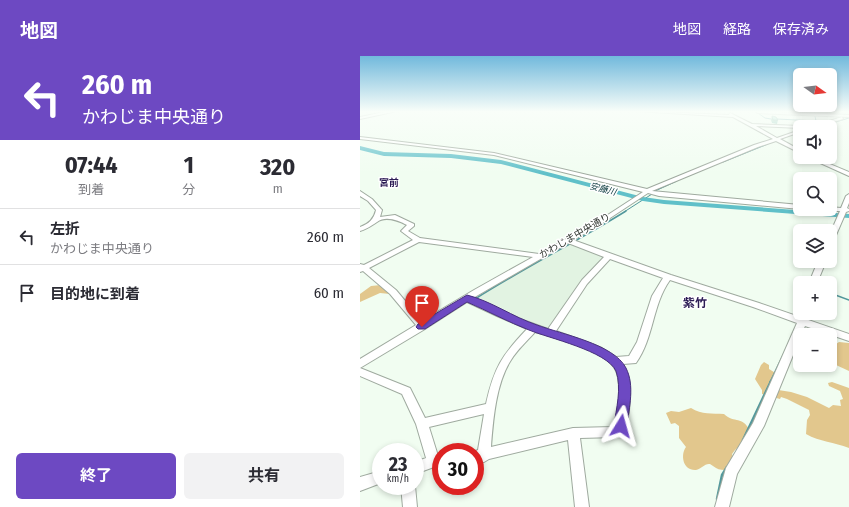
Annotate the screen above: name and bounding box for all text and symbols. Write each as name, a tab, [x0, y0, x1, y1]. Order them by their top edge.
text: 地図	[20, 19, 58, 42]
text: 地図	[673, 21, 701, 38]
text: 経路	[723, 21, 751, 38]
text: 保存済み	[773, 21, 829, 38]
text: 260 m	[82, 68, 152, 101]
north arrow	[793, 68, 837, 112]
map controls	[793, 68, 837, 372]
icon: left	[16, 72, 68, 124]
text: かわじま中央通り	[82, 106, 226, 128]
button: sound	[793, 120, 837, 164]
text: 07:44	[65, 151, 118, 179]
text: 1	[184, 151, 194, 179]
text: 320	[260, 153, 295, 181]
button: search	[793, 172, 837, 216]
district label: 宮前	[379, 177, 399, 189]
text: m	[273, 181, 283, 196]
water label: 安藤川	[589, 181, 618, 198]
text: 到着	[78, 182, 104, 197]
text: 分	[182, 182, 195, 197]
street label: かわじま中央通り	[537, 211, 613, 261]
text: 左折	[50, 220, 80, 238]
button: layers	[793, 224, 837, 268]
icon: left	[16, 226, 38, 248]
text: 260 m	[307, 228, 344, 246]
text: かわじま中央通り	[50, 241, 154, 256]
button: +	[793, 276, 837, 320]
icon: arrive	[16, 282, 38, 304]
text: 60 m	[314, 284, 344, 302]
text: 目的地に到着	[50, 285, 140, 303]
pin	[405, 286, 439, 327]
icon: arrive	[411, 292, 433, 314]
district label: 紫竹	[683, 296, 707, 310]
button: −	[793, 328, 837, 372]
position arrow	[600, 405, 642, 447]
speed limit sign: 30	[432, 443, 484, 495]
text: 23	[389, 452, 407, 476]
button: 終了	[16, 453, 176, 499]
button: 共有	[184, 453, 344, 499]
text: km/h	[387, 473, 409, 485]

